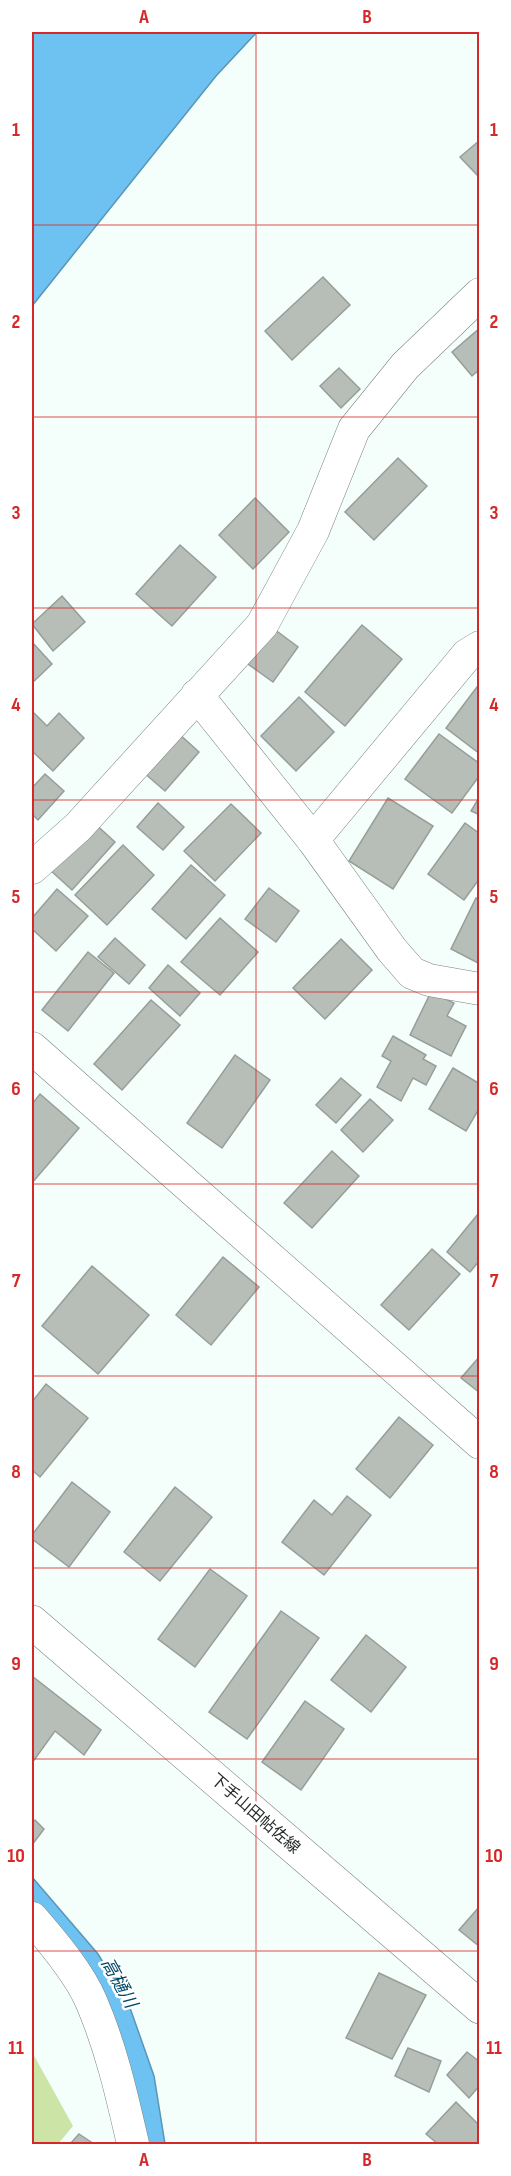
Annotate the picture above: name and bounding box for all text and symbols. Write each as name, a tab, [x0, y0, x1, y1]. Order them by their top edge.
text: A	[138, 5, 149, 29]
text: B	[362, 5, 372, 29]
text: 1	[12, 118, 20, 142]
text: 1	[490, 118, 498, 142]
text: 2	[12, 310, 20, 334]
text: 2	[490, 310, 498, 334]
text: 3	[12, 501, 21, 525]
text: 3	[490, 501, 499, 525]
text: 4	[11, 693, 21, 717]
text: 4	[489, 693, 499, 717]
text: 5	[12, 885, 21, 909]
text: 5	[490, 885, 499, 909]
text: 6	[11, 1077, 21, 1101]
text: 6	[489, 1077, 499, 1101]
text: 7	[12, 1269, 21, 1293]
text: 7	[490, 1269, 499, 1293]
text: 8	[11, 1460, 21, 1484]
text: 8	[489, 1460, 499, 1484]
text: 9	[11, 1652, 21, 1676]
text: 9	[489, 1652, 499, 1676]
street label: 下手山田帖佐線	[206, 1770, 304, 1858]
text: 10	[7, 1844, 25, 1868]
text: 10	[485, 1844, 503, 1868]
water label: 高樋川	[97, 1954, 142, 2013]
text: 11	[8, 2036, 24, 2060]
text: 11	[486, 2036, 502, 2060]
text: A	[138, 2148, 149, 2172]
text: B	[362, 2148, 372, 2172]

